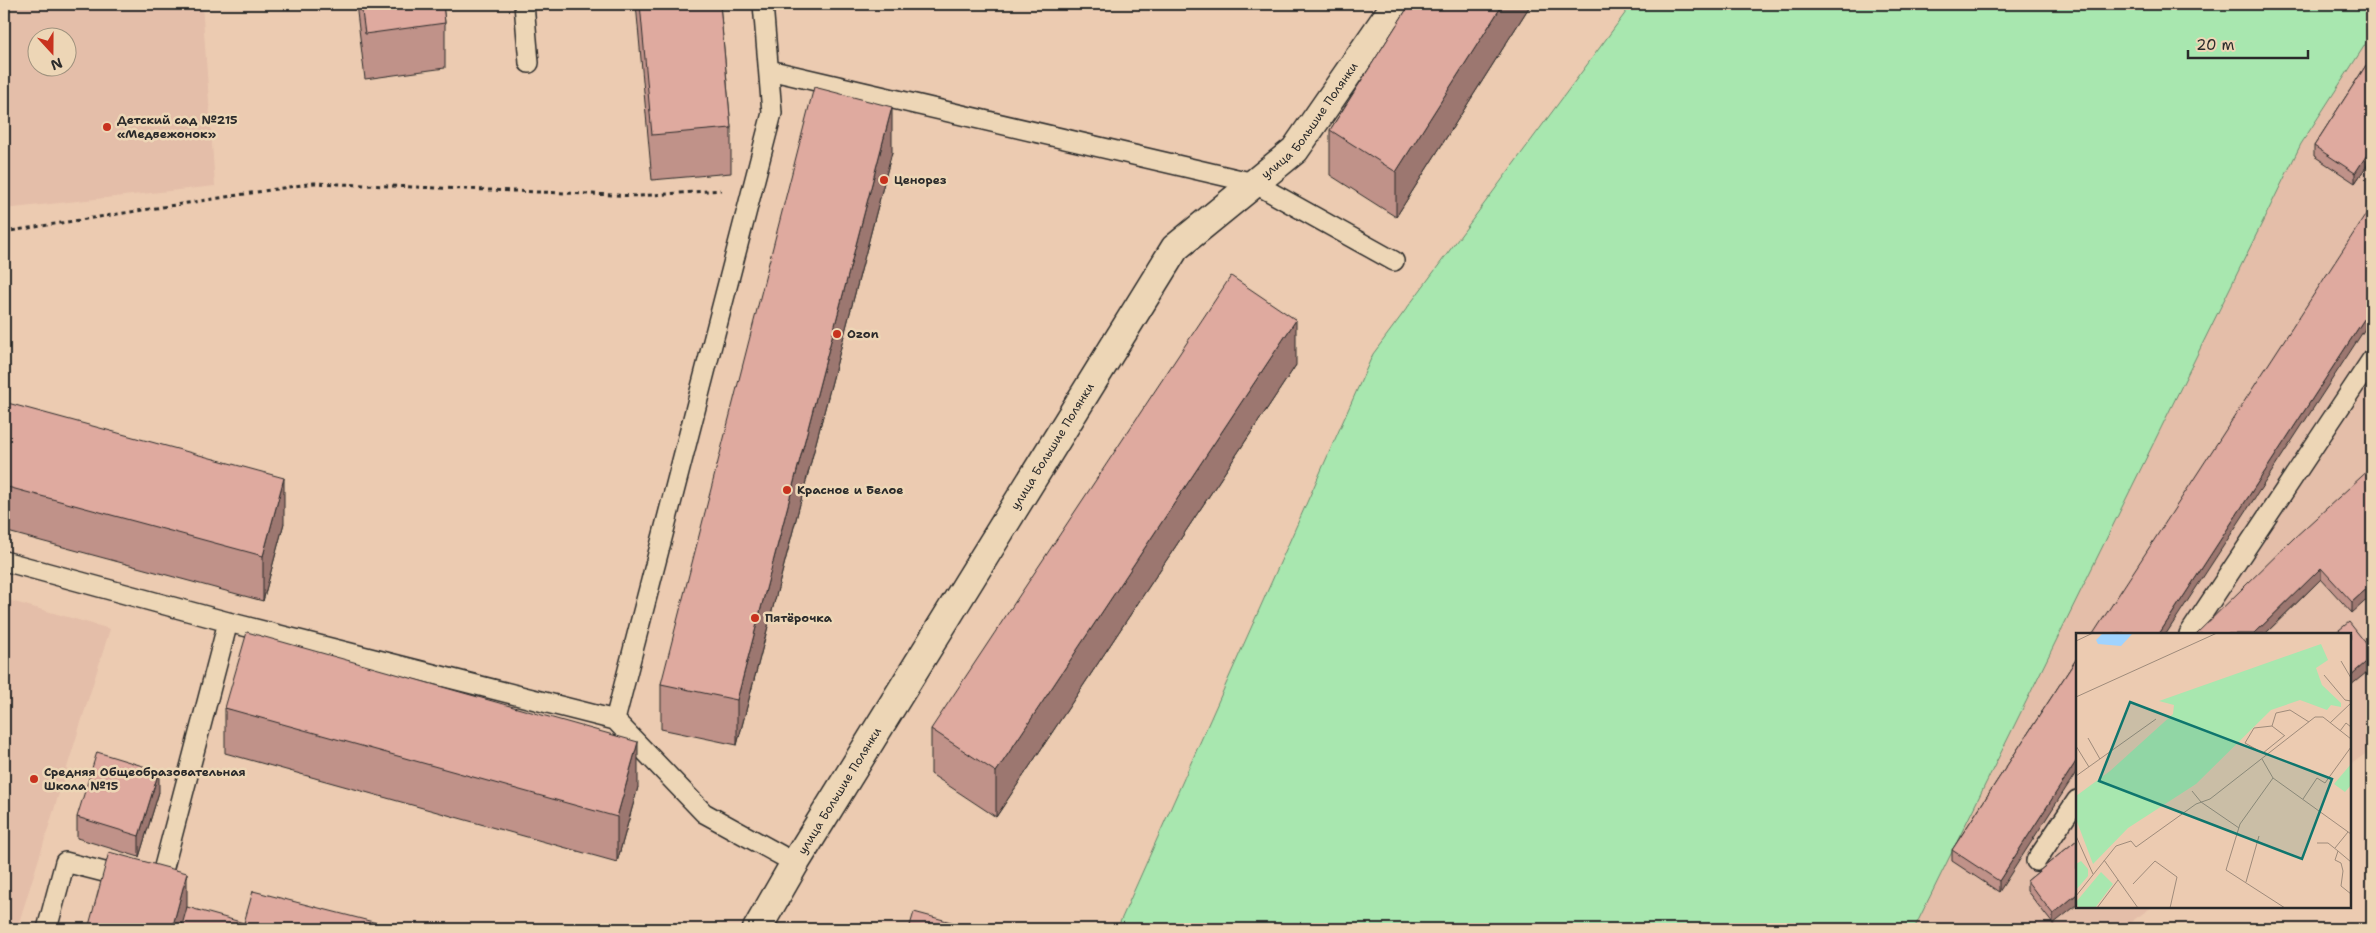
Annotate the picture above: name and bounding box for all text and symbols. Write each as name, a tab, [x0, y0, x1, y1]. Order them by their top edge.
north arrow	[28, 28, 78, 78]
scale bar	[2188, 28, 2308, 60]
text: 20 m	[2196, 35, 2235, 55]
text: N	[48, 54, 65, 75]
street label: улица Большие Полянки	[1258, 59, 1362, 182]
place label: Детский сад №215 «Медвежонок»	[117, 112, 238, 142]
marker: Детский сад №215 «Медвежонок»	[101, 121, 113, 133]
place label: Ценорез	[894, 172, 947, 188]
marker: Ценорез	[878, 174, 890, 186]
place label: Ozon	[847, 326, 879, 342]
marker: Ozon	[831, 328, 843, 340]
street label: улица Большие Полянки	[1007, 380, 1098, 513]
place label: Красное и Белое	[797, 482, 904, 498]
marker: Красное и Белое	[781, 484, 793, 496]
place label: Пятёрочка	[765, 610, 833, 626]
marker: Пятёрочка	[749, 612, 761, 624]
inset map	[2076, 633, 2351, 908]
street label: улица Большие Полянки	[794, 724, 885, 857]
place label: Средняя Общеобразовательная Школа №15	[44, 764, 246, 794]
marker: Средняя Общеобразовательная Школа №15	[28, 773, 40, 785]

